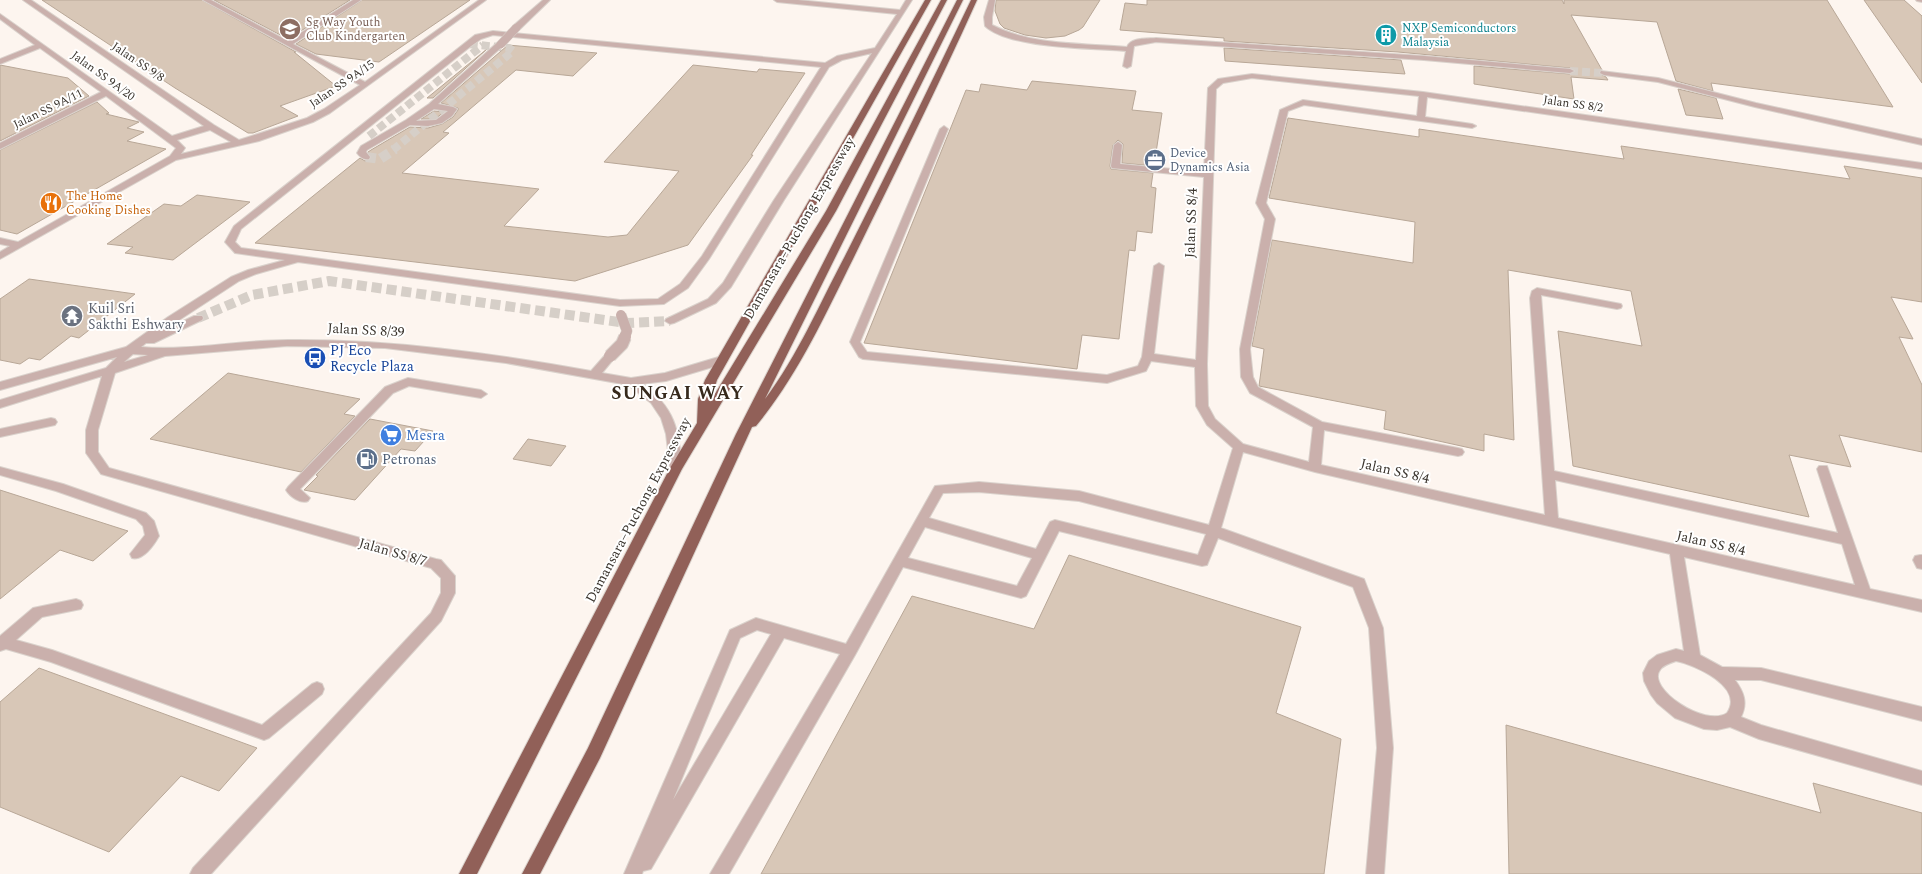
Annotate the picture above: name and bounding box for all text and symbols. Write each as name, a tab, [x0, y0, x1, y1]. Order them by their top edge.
place label: Sg Way Youth Club Kindergarten	[306, 13, 405, 46]
school or university icon: Sg Way Youth Club Kindergarten	[277, 16, 303, 42]
place label: NXP Semiconductors Malaysia	[1402, 19, 1517, 52]
building icon: NXP Semiconductors Malaysia	[1373, 22, 1399, 48]
street label: Jalan SS 9/8	[108, 37, 168, 87]
street label: Jalan SS 9A/20	[67, 46, 139, 106]
street label: Jalan SS 9A/15	[305, 55, 379, 113]
street label: Jalan SS 9A/11	[10, 84, 86, 134]
street label: Jalan SS 8/2	[1542, 90, 1604, 118]
street label: Damansara–Puchong Expressway	[738, 132, 861, 323]
place label: Device Dynamics Asia	[1170, 144, 1250, 177]
office icon: Device Dynamics Asia	[1142, 147, 1168, 173]
place label: The Home Cooking Dishes	[66, 187, 151, 220]
street label: Jalan SS 8/4	[1179, 188, 1203, 258]
restaurant icon: The Home Cooking Dishes	[38, 190, 64, 216]
place label: Kuil Sri Sakthi Eshwary	[88, 298, 185, 335]
temple icon: Kuil Sri Sakthi Eshwary	[59, 303, 85, 329]
street label: Jalan SS 8/39	[327, 317, 405, 343]
place label: PJ Eco Recycle Plaza	[330, 340, 414, 377]
bus stop icon: PJ Eco Recycle Plaza	[302, 345, 328, 371]
district label: SUNGAI WAY	[611, 380, 745, 407]
street label: Damansara–Puchong Expressway	[580, 412, 697, 607]
supermarket icon: Mesra	[378, 422, 404, 448]
place label: Mesra	[406, 425, 445, 446]
fuel station icon: Petronas	[354, 446, 380, 472]
place label: Petronas	[382, 449, 437, 470]
street label: Jalan SS 8/4	[1358, 453, 1432, 489]
street label: Jalan SS 8/4	[1674, 525, 1748, 561]
street label: Jalan SS 8/7	[356, 532, 430, 572]

